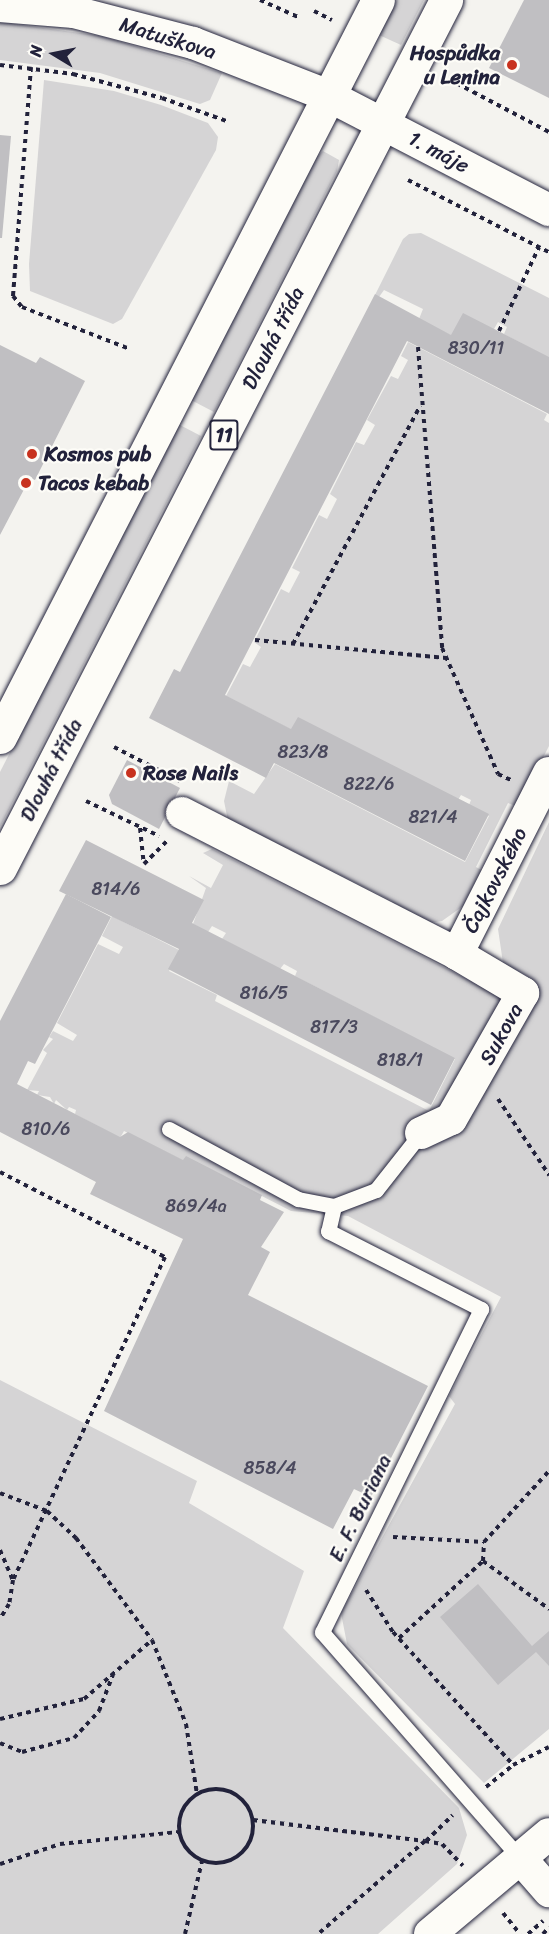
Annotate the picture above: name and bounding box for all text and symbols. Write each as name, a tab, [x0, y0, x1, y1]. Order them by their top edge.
street label: Matuškova	[117, 11, 219, 65]
north arrow	[24, 24, 84, 84]
place label: Hospůdka u Lenina	[410, 40, 500, 90]
text: N	[21, 43, 51, 59]
marker: Hospůdka u Lenina	[505, 58, 519, 72]
street label: 1. máje	[404, 126, 474, 178]
street label: Dlouhá třída	[236, 282, 310, 394]
house number: 830/11	[448, 337, 504, 359]
road number: 11	[209, 418, 239, 452]
place label: Kosmos pub	[44, 441, 152, 467]
marker: Kosmos pub	[25, 447, 39, 461]
place label: Tacos kebab	[38, 470, 150, 496]
marker: Tacos kebab	[19, 476, 33, 490]
street label: Dlouhá třída	[14, 714, 88, 826]
house number: 823/8	[278, 741, 328, 763]
place label: Rose Nails	[143, 760, 239, 786]
marker: Rose Nails	[124, 766, 138, 780]
house number: 822/6	[344, 773, 394, 795]
house number: 821/4	[408, 806, 458, 828]
street label: Čajkovského	[458, 823, 532, 937]
house number: 814/6	[92, 878, 140, 900]
house number: 816/5	[240, 982, 288, 1004]
street label: Sukova	[474, 999, 528, 1069]
house number: 817/3	[310, 1016, 358, 1038]
house number: 818/1	[377, 1049, 423, 1071]
house number: 810/6	[21, 1118, 71, 1140]
house number: 869/4a	[165, 1195, 227, 1217]
street label: E. F. Buriana	[323, 1450, 397, 1566]
house number: 858/4	[244, 1457, 296, 1479]

